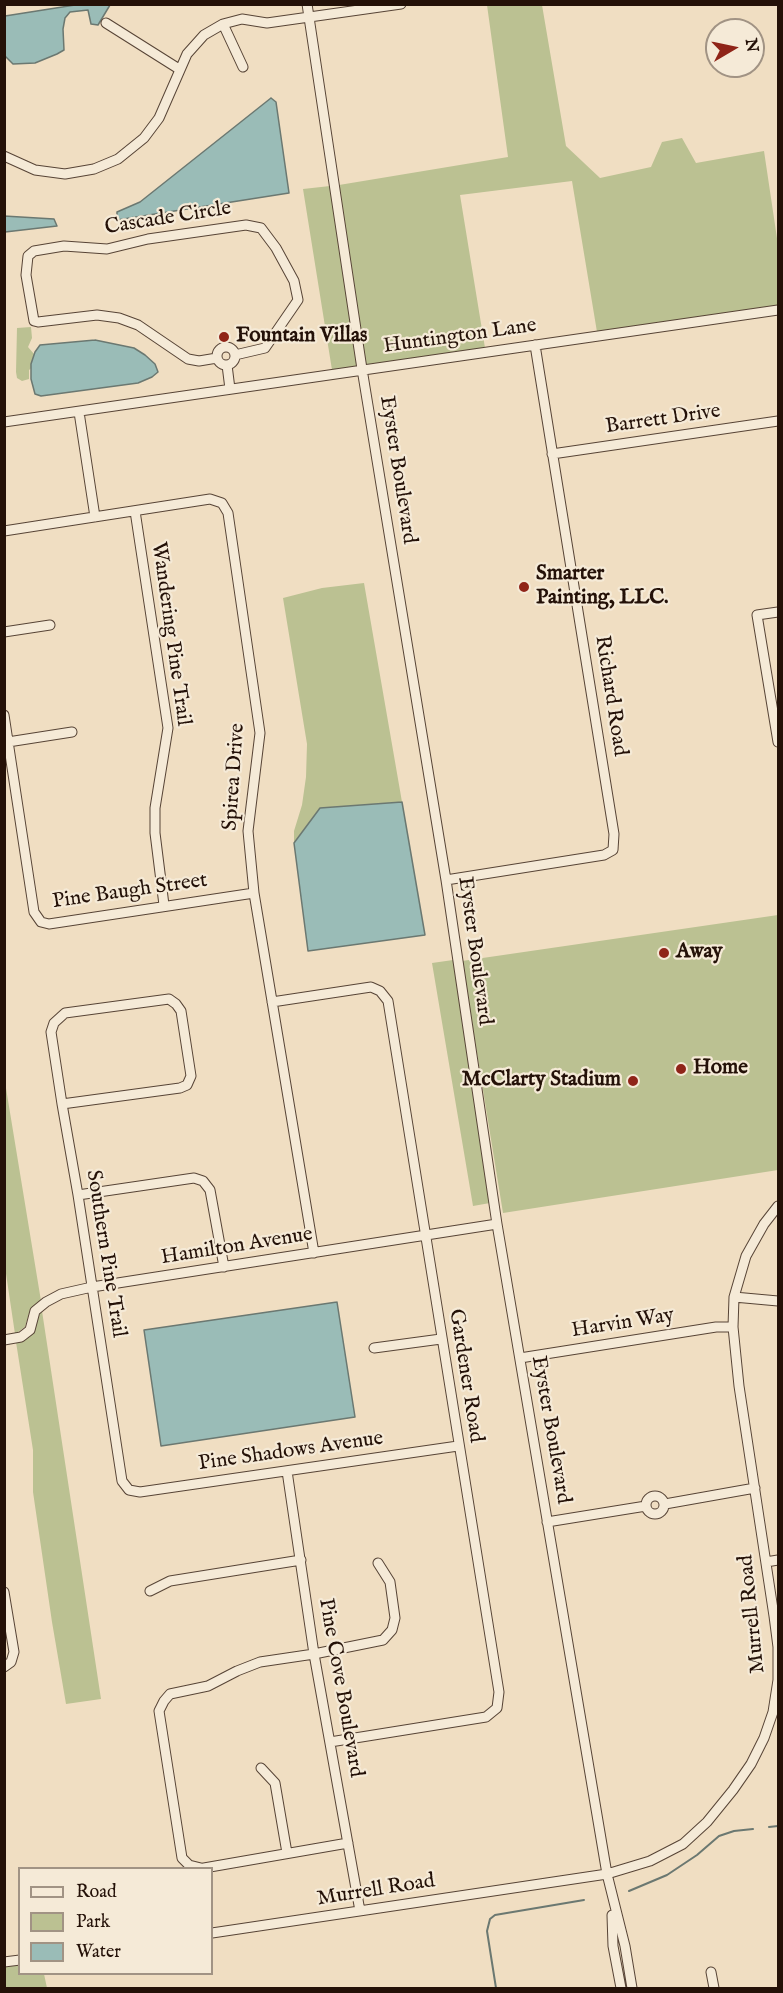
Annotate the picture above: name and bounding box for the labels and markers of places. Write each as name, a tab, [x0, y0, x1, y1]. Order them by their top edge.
place label: Fountain Villas	[236, 324, 367, 350]
marker: Fountain Villas	[217, 330, 231, 344]
place label: Smarter Painting, LLC.	[536, 562, 669, 612]
marker: Smarter Painting, LLC.	[517, 580, 531, 594]
place label: Away	[676, 940, 723, 966]
marker: Away	[657, 946, 671, 960]
place label: Home	[693, 1056, 748, 1082]
marker: Home	[674, 1062, 688, 1076]
place label: McClarty Stadium	[462, 1068, 621, 1094]
marker: McClarty Stadium	[626, 1074, 640, 1088]

